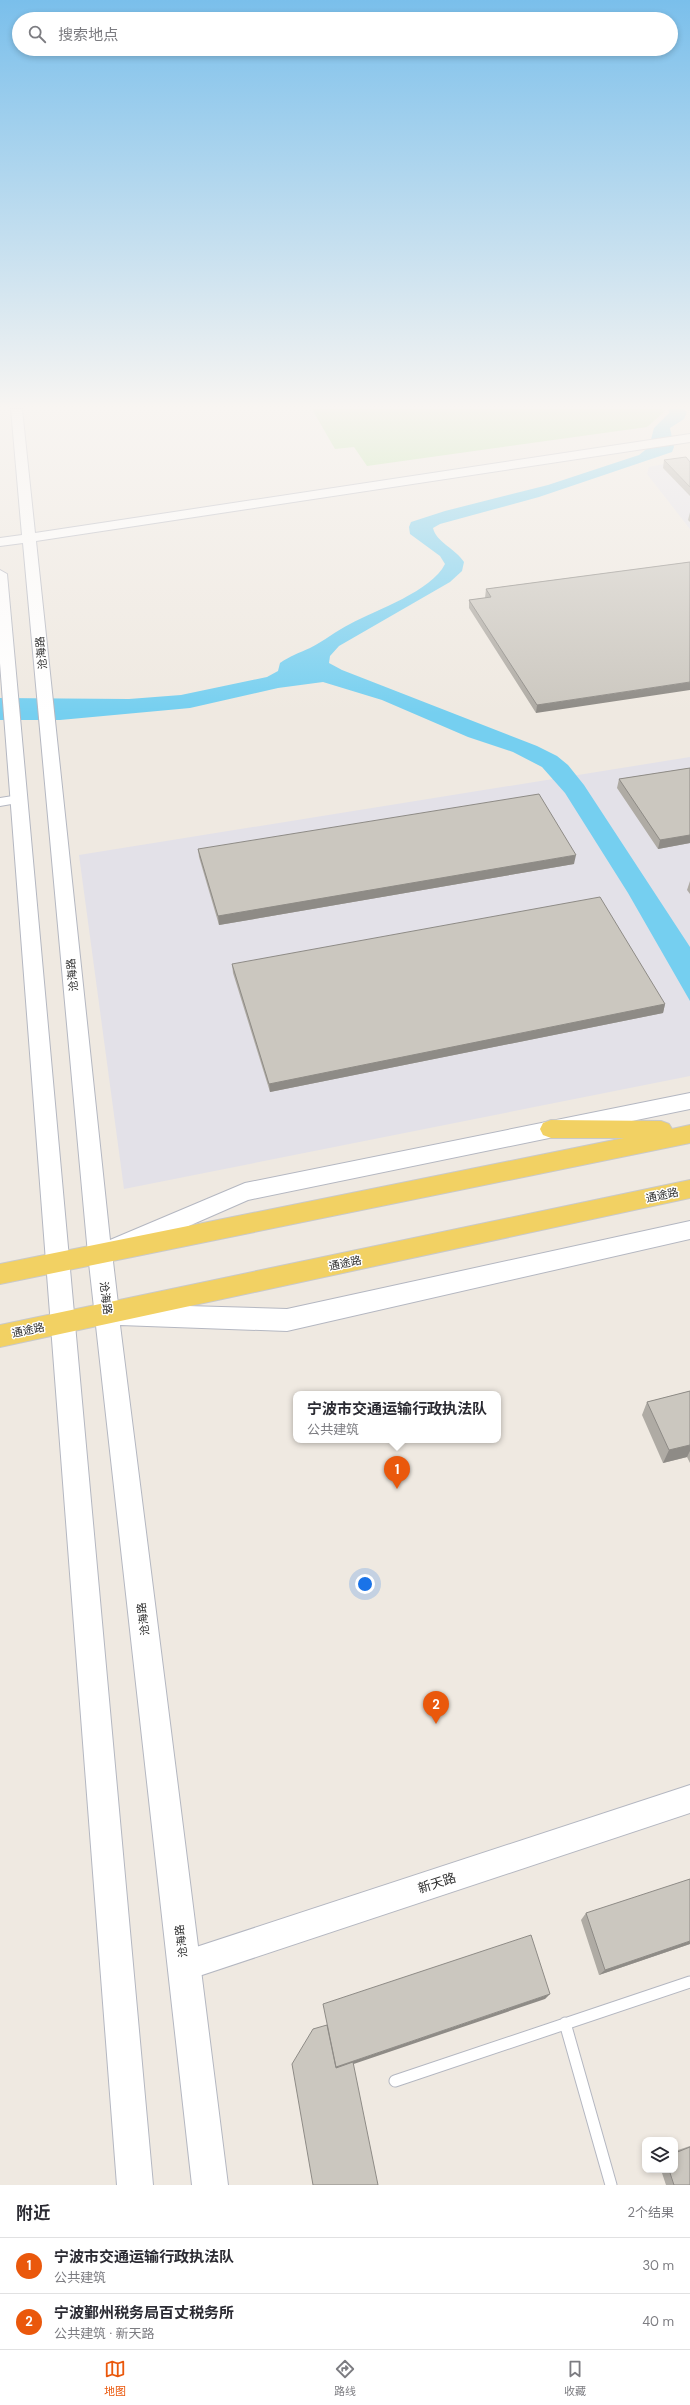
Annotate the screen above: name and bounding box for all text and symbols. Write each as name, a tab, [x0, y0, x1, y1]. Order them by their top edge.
search box	[12, 12, 678, 56]
icon: search	[26, 23, 48, 45]
text: 搜索地点	[58, 25, 118, 45]
street label: 沧海路	[32, 636, 50, 670]
street label: 沧海路	[63, 958, 81, 992]
street label: 通途路	[644, 1185, 680, 1205]
street label: 通途路	[327, 1253, 363, 1273]
street label: 沧海路	[97, 1281, 115, 1315]
street label: 通途路	[10, 1320, 46, 1340]
popup	[293, 1391, 501, 1443]
text: 宁波市交通运输行政执法队	[307, 1399, 487, 1419]
text: 公共建筑	[307, 1421, 359, 1438]
pin: 1	[384, 1456, 410, 1489]
your location	[355, 1574, 375, 1594]
street label: 沧海路	[134, 1602, 152, 1636]
pin: 2	[423, 1691, 449, 1724]
street label: 新天路	[416, 1869, 458, 1897]
street label: 沧海路	[172, 1924, 190, 1958]
map controls	[642, 2137, 678, 2173]
button: layers	[642, 2137, 678, 2173]
text: 附近	[16, 2202, 50, 2224]
text: 2个结果	[628, 2204, 674, 2221]
text: 宁波市交通运输行政执法队	[54, 2247, 234, 2267]
text: 1	[27, 2257, 31, 2274]
text: 30 m	[642, 2257, 674, 2274]
text: 公共建筑	[54, 2269, 106, 2286]
text: 宁波鄞州税务局百丈税务所	[54, 2303, 234, 2323]
text: 2	[25, 2313, 33, 2330]
text: 40 m	[642, 2313, 674, 2330]
text: 公共建筑 · 新天路	[54, 2325, 155, 2342]
tab: 地图	[104, 2358, 126, 2398]
tab: 路线	[334, 2358, 356, 2398]
tab: 收藏	[564, 2358, 586, 2398]

